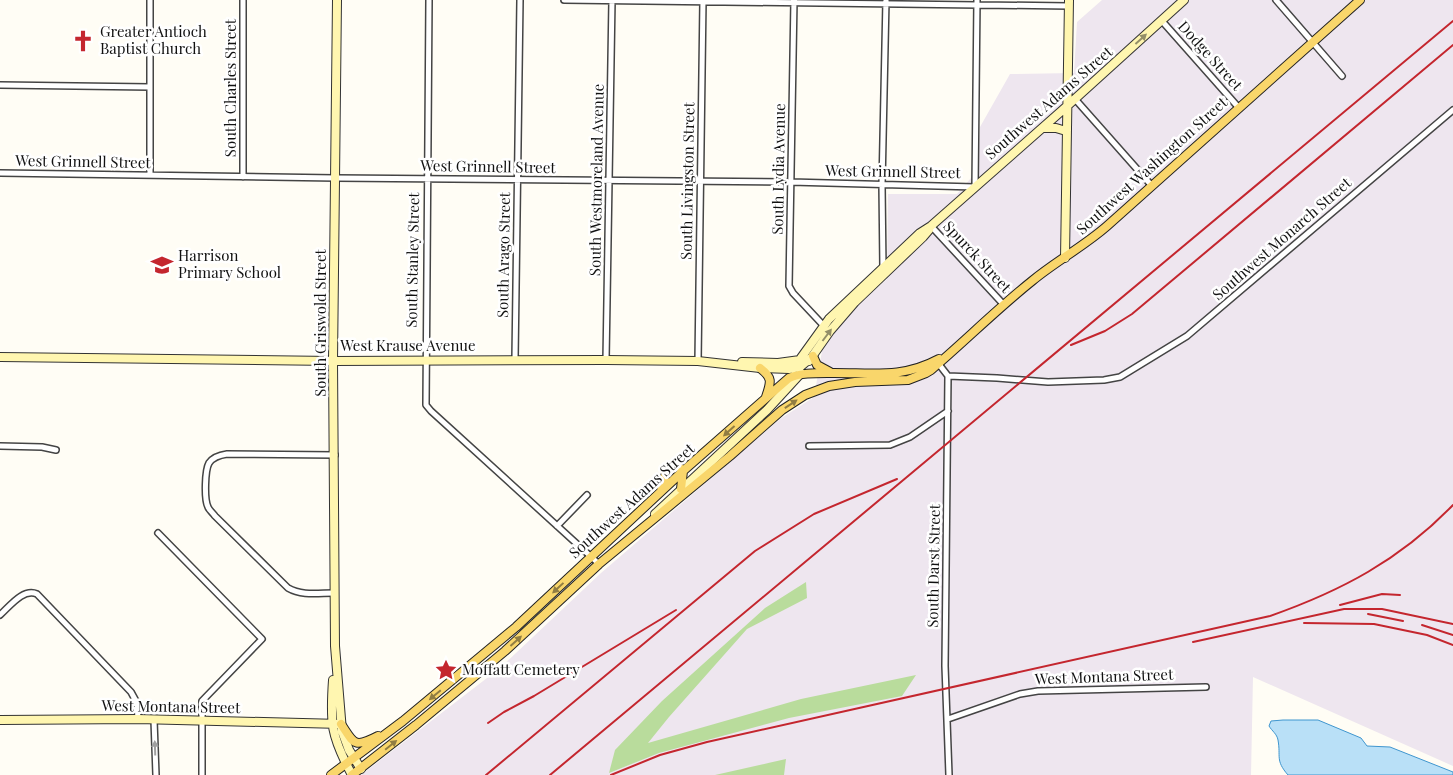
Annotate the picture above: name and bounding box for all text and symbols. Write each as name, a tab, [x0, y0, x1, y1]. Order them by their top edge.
street label: Dodge Street	[1174, 16, 1248, 95]
street label: South Charles Street	[220, 18, 240, 157]
place label: Greater Antioch Baptist Church	[100, 21, 207, 58]
church icon: Greater Antioch Baptist Church	[70, 28, 96, 54]
one-way arrow	[1135, 34, 1148, 45]
street label: Southwest Adams Street	[980, 41, 1117, 163]
street label: South Westmoreland Avenue	[584, 84, 608, 276]
street label: Southwest Washington Street	[1072, 92, 1232, 238]
street label: South Livingston Street	[676, 101, 698, 260]
street label: South Lydia Avenue	[767, 103, 789, 235]
street label: West Grinnell Street	[14, 150, 152, 172]
street label: West Grinnell Street	[419, 155, 557, 177]
street label: West Grinnell Street	[824, 160, 962, 182]
street label: Southwest Monarch Street	[1208, 172, 1355, 304]
street label: South Stanley Street	[401, 191, 423, 328]
street label: South Arago Street	[492, 191, 514, 318]
street label: Spurck Street	[939, 216, 1017, 297]
place label: Harrison Primary School	[178, 245, 281, 282]
street label: South Griswold Street	[310, 249, 330, 397]
school or university icon: Harrison Primary School	[149, 252, 175, 278]
one-way arrow	[822, 329, 833, 342]
street label: West Krause Avenue	[339, 335, 476, 355]
one-way arrow	[784, 399, 797, 408]
one-way arrow	[724, 425, 736, 437]
street label: Southwest Adams Street	[564, 438, 699, 562]
street label: South Darst Street	[922, 503, 944, 628]
one-way arrow	[551, 582, 564, 593]
one-way arrow	[510, 635, 522, 647]
place icon: Moffatt Cemetery	[433, 657, 459, 683]
place label: Moffatt Cemetery	[462, 659, 580, 679]
street label: West Montana Street	[1033, 664, 1174, 688]
one-way arrow	[429, 689, 442, 700]
street label: West Montana Street	[101, 695, 241, 717]
one-way arrow	[151, 739, 159, 755]
one-way arrow	[384, 740, 397, 751]

